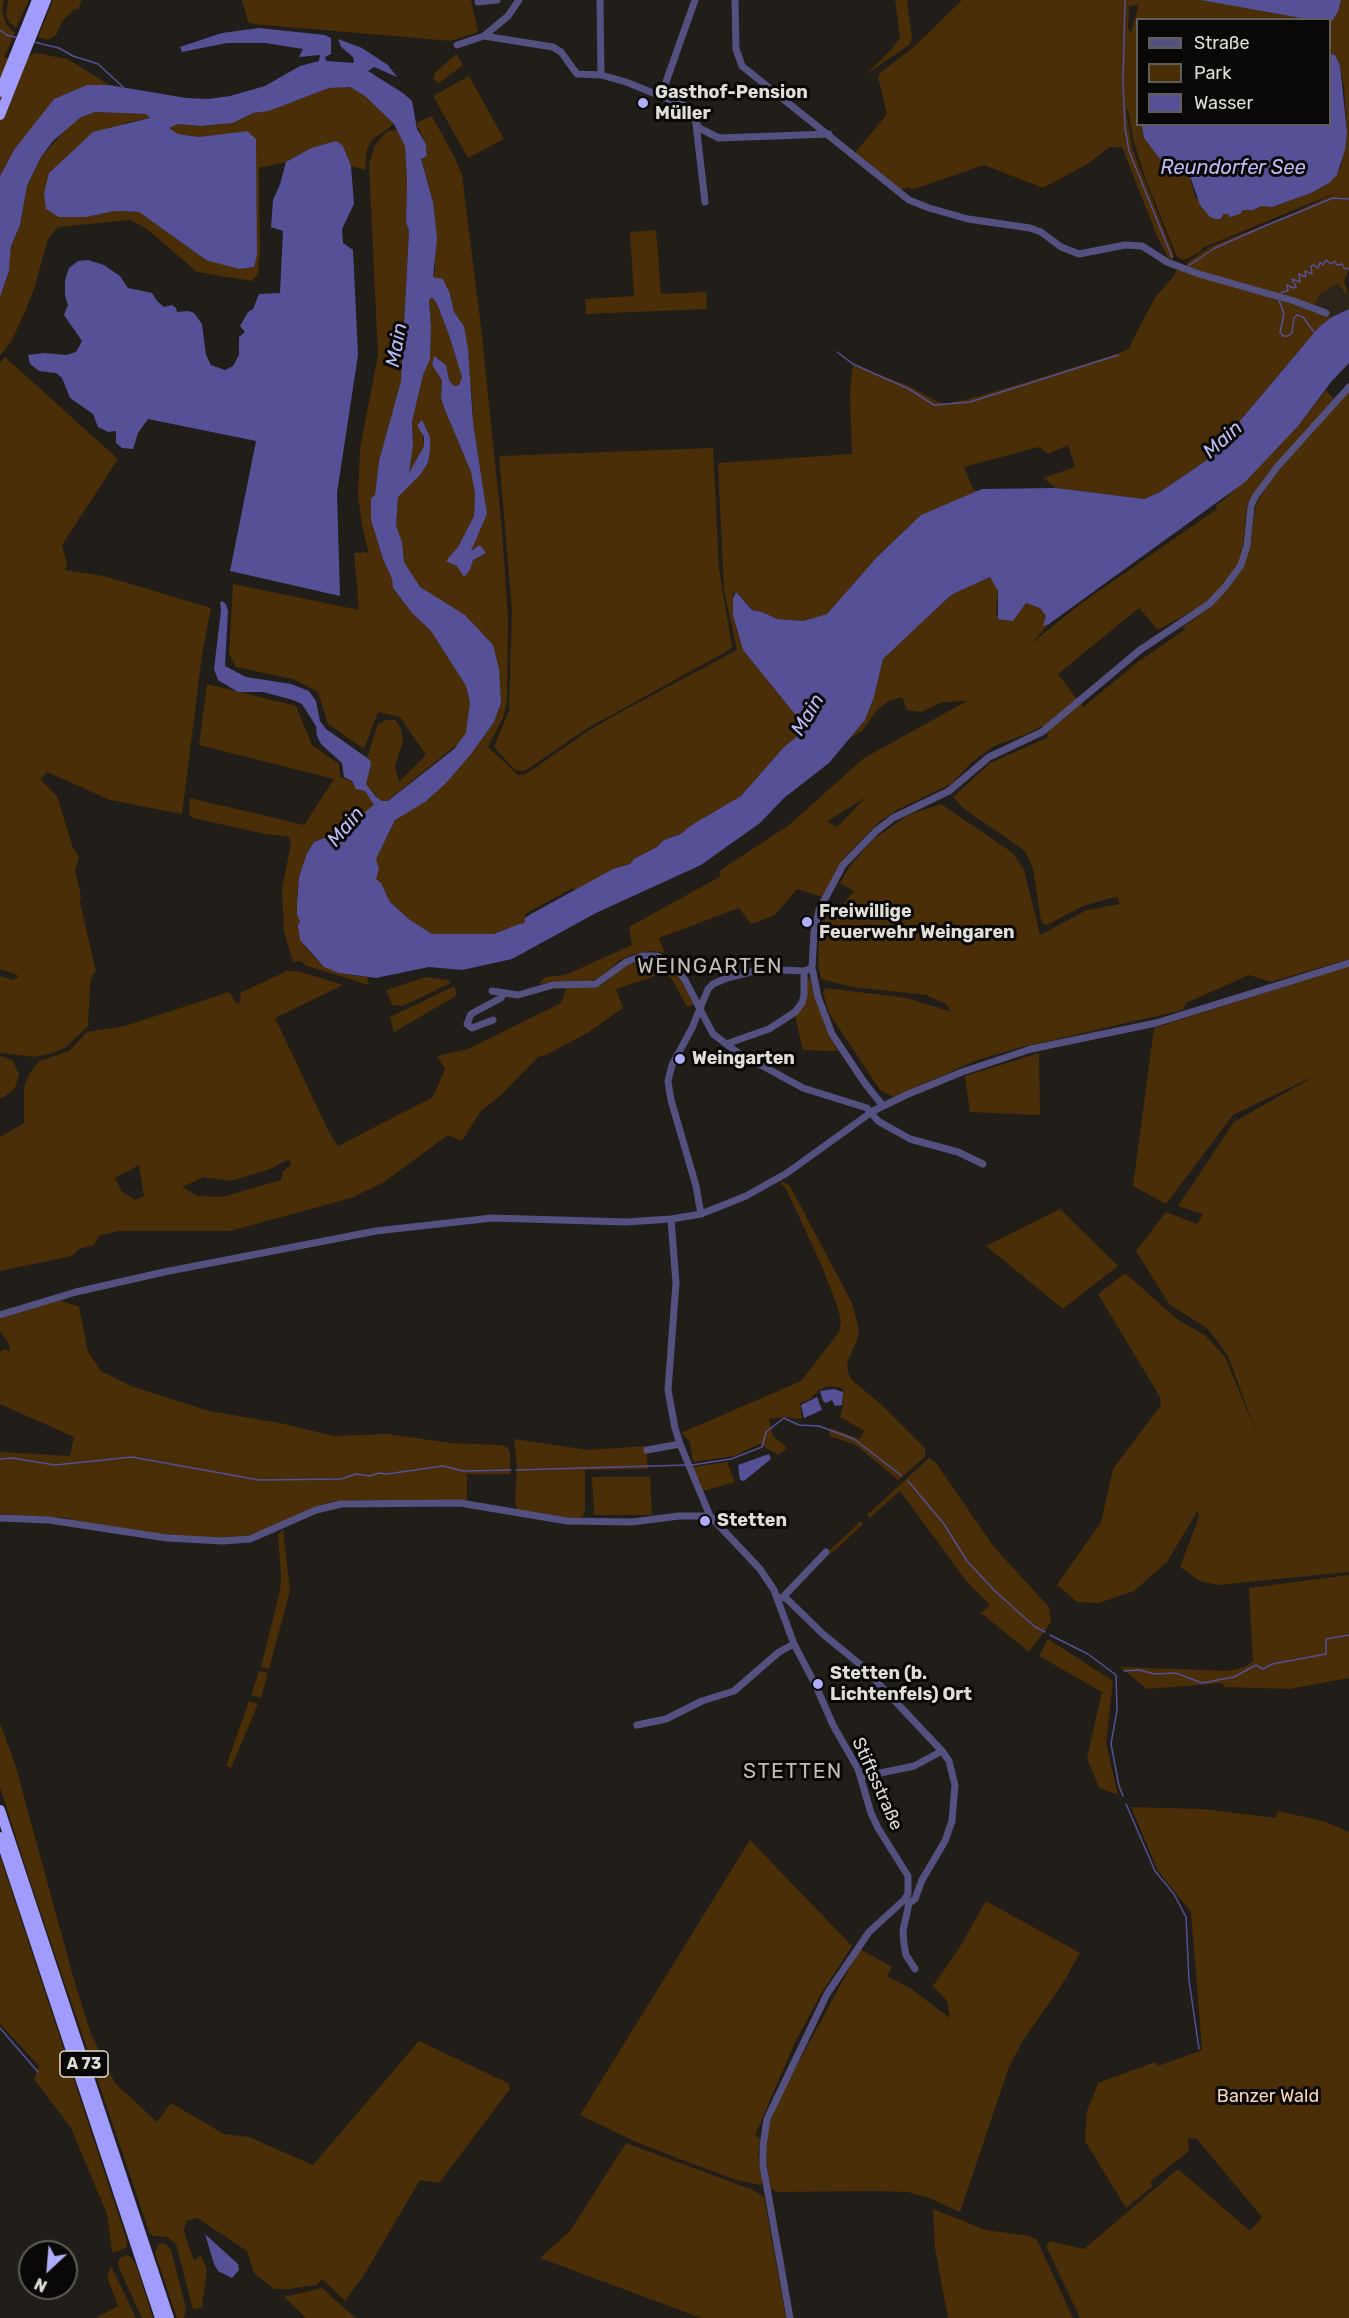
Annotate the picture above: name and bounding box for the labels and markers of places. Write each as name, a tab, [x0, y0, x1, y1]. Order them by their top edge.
place label: Gasthof-Pension Müller	[655, 82, 808, 124]
marker: Gasthof-Pension Müller	[636, 96, 650, 110]
place label: Freiwillige Feuerwehr Weingaren	[819, 901, 1015, 944]
marker: Freiwillige Feuerwehr Weingaren	[800, 915, 814, 929]
place label: Weingarten	[692, 1048, 795, 1070]
marker: Weingarten	[673, 1052, 687, 1066]
place label: Stetten	[717, 1510, 787, 1532]
marker: Stetten	[698, 1514, 712, 1528]
place label: Stetten (b. Lichtenfels) Ort	[830, 1663, 972, 1706]
marker: Stetten (b. Lichtenfels) Ort	[811, 1677, 825, 1691]

